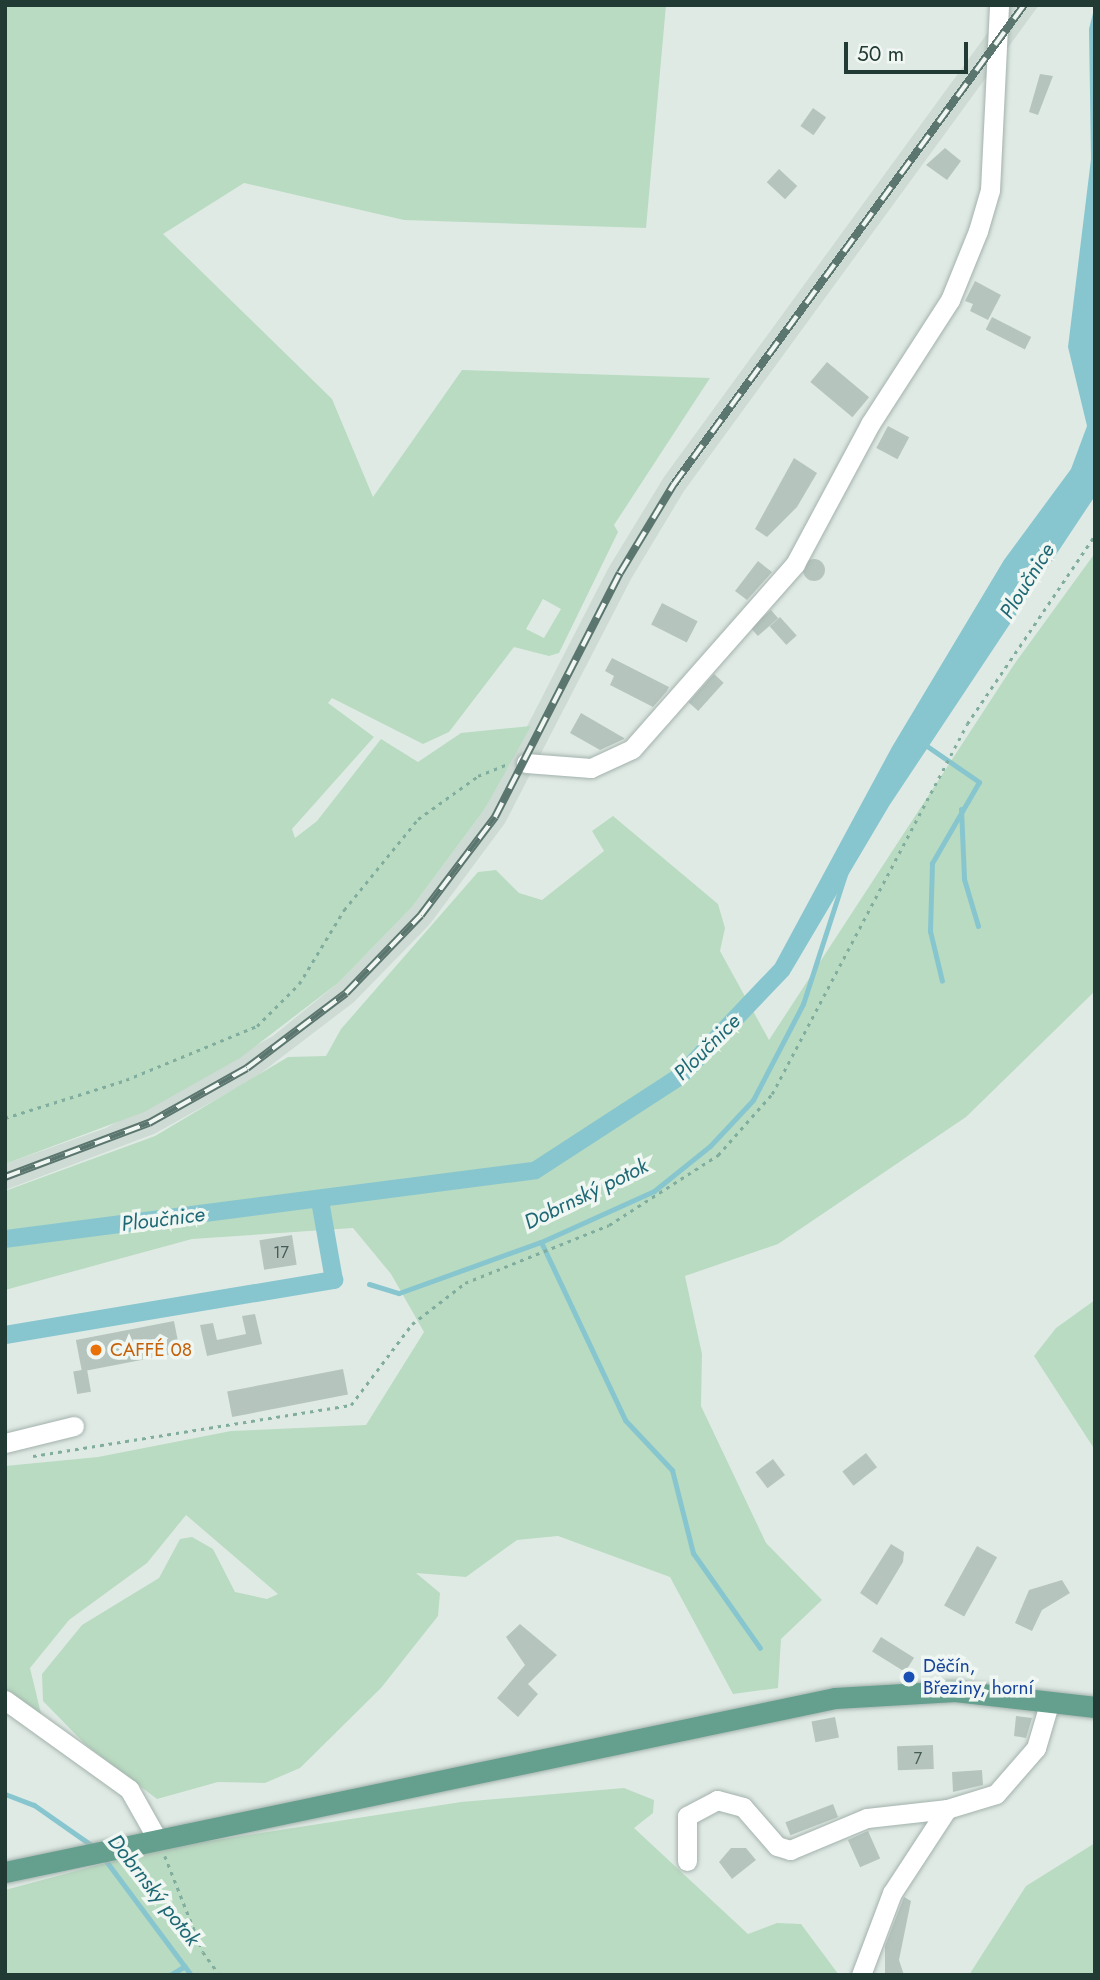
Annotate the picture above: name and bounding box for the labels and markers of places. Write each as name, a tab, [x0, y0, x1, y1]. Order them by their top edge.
place label: CAFFÉ 08	[110, 1339, 192, 1361]
marker: CAFFÉ 08	[88, 1342, 104, 1358]
place label: Děčín, Březiny, horní	[923, 1655, 1033, 1699]
marker: Děčín, Březiny, horní	[901, 1669, 917, 1685]

